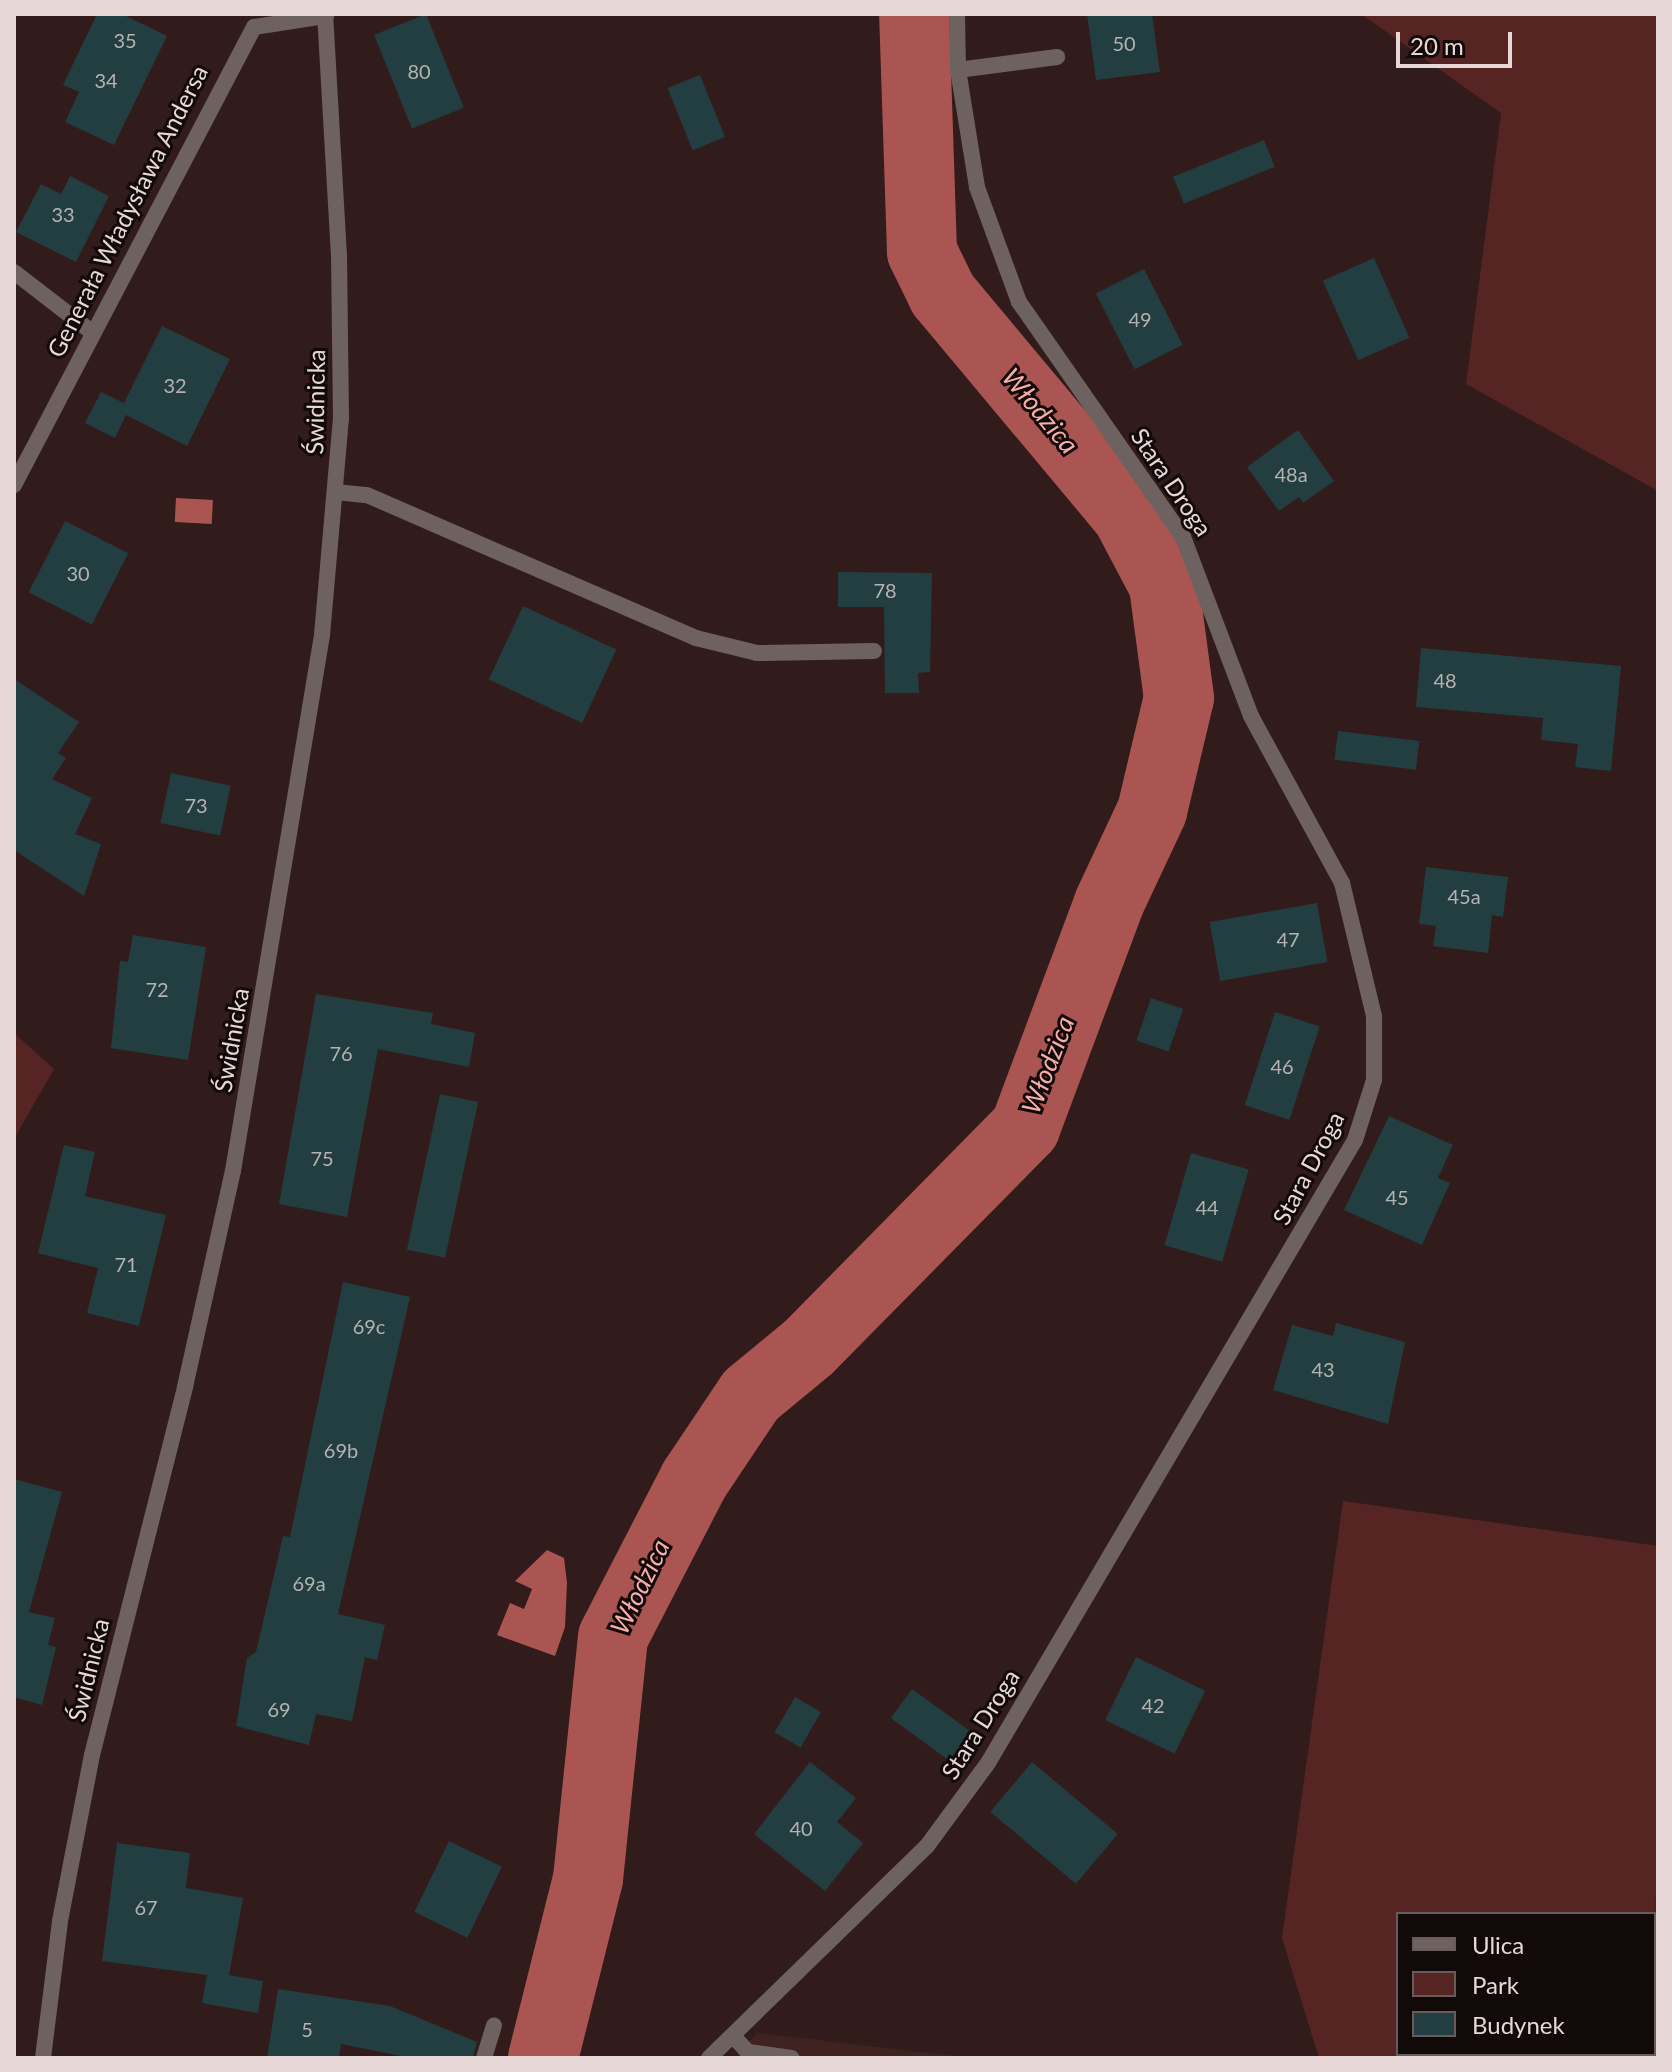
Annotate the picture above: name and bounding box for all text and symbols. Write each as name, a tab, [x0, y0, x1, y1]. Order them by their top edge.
scale bar	[1400, 16, 1516, 66]
house number: 35	[113, 28, 137, 52]
house number: 50	[1112, 31, 1136, 55]
text: 20 m	[1410, 31, 1464, 60]
house number: 80	[407, 59, 431, 83]
street label: Generała Władysława Andersa	[40, 60, 214, 362]
house number: 34	[94, 68, 118, 92]
house number: 33	[51, 202, 75, 226]
house number: 49	[1128, 307, 1152, 331]
street label: Świdnicka	[300, 349, 330, 455]
water label: Włodzica	[995, 362, 1085, 460]
house number: 32	[163, 373, 187, 397]
street label: Stara Droga	[1125, 423, 1219, 541]
house number: 48a	[1274, 462, 1308, 486]
house number: 30	[66, 561, 90, 585]
house number: 78	[873, 578, 897, 602]
house number: 48	[1433, 668, 1457, 692]
house number: 73	[184, 793, 208, 817]
house number: 45a	[1447, 884, 1481, 908]
house number: 47	[1276, 927, 1300, 951]
house number: 72	[145, 977, 169, 1001]
street label: Świdnicka	[208, 986, 254, 1094]
water label: Włodzica	[1015, 1012, 1081, 1118]
house number: 76	[329, 1041, 353, 1065]
house number: 46	[1270, 1054, 1294, 1078]
street label: Stara Droga	[1266, 1107, 1350, 1229]
house number: 75	[310, 1146, 334, 1170]
house number: 45	[1385, 1185, 1409, 1209]
house number: 44	[1195, 1195, 1219, 1219]
house number: 71	[114, 1252, 138, 1276]
house number: 69c	[353, 1314, 385, 1338]
house number: 43	[1311, 1357, 1335, 1381]
house number: 69b	[324, 1438, 358, 1462]
water label: Włodzica	[604, 1535, 676, 1639]
house number: 69a	[292, 1571, 326, 1595]
street label: Świdnicka	[61, 1615, 115, 1725]
street label: Stara Droga	[935, 1664, 1025, 1784]
house number: 42	[1141, 1693, 1165, 1717]
house number: 69	[267, 1697, 291, 1721]
house number: 40	[789, 1816, 813, 1840]
house number: 67	[134, 1895, 158, 1919]
legend	[1396, 1912, 1656, 2056]
text: Ulica	[1472, 1930, 1524, 1959]
text: Park	[1472, 1970, 1519, 1999]
text: Budynek	[1472, 2010, 1565, 2039]
house number: 5	[301, 2017, 313, 2041]

